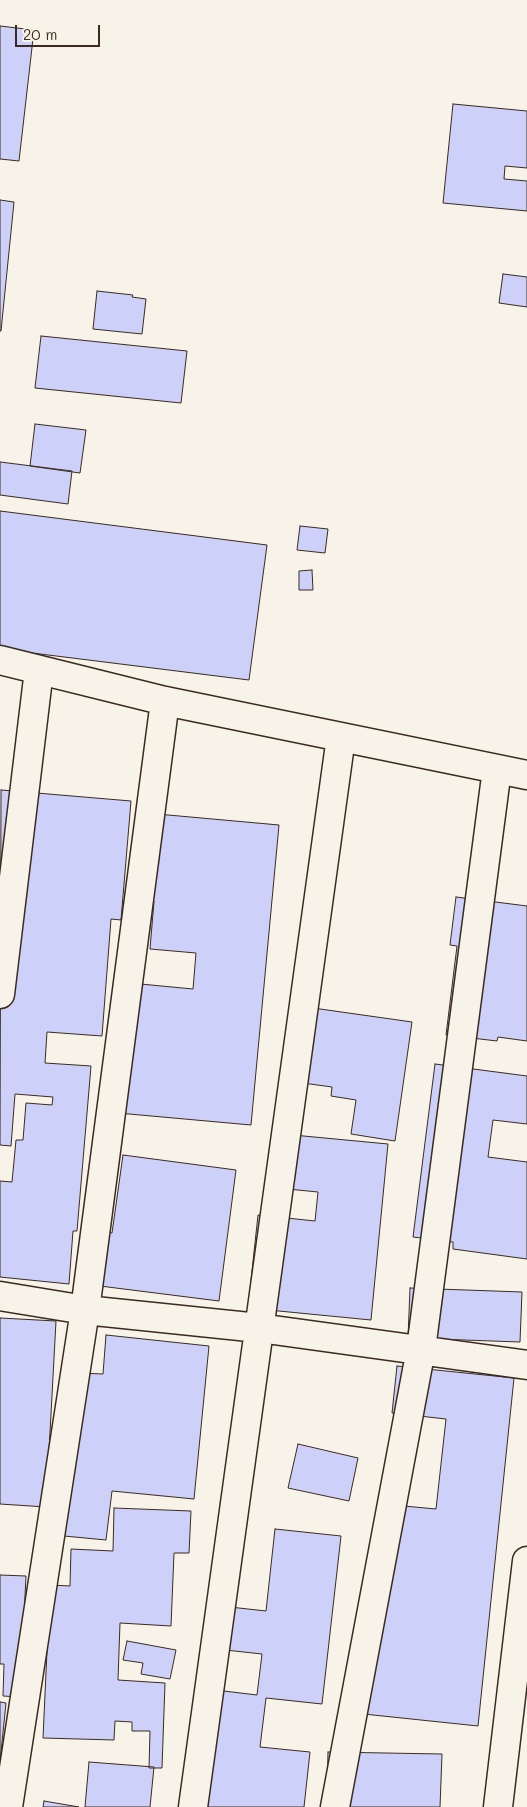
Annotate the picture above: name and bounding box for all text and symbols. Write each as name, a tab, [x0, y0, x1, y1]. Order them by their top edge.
scale bar	[18, 15, 102, 47]
text: 20 m	[23, 24, 57, 44]

